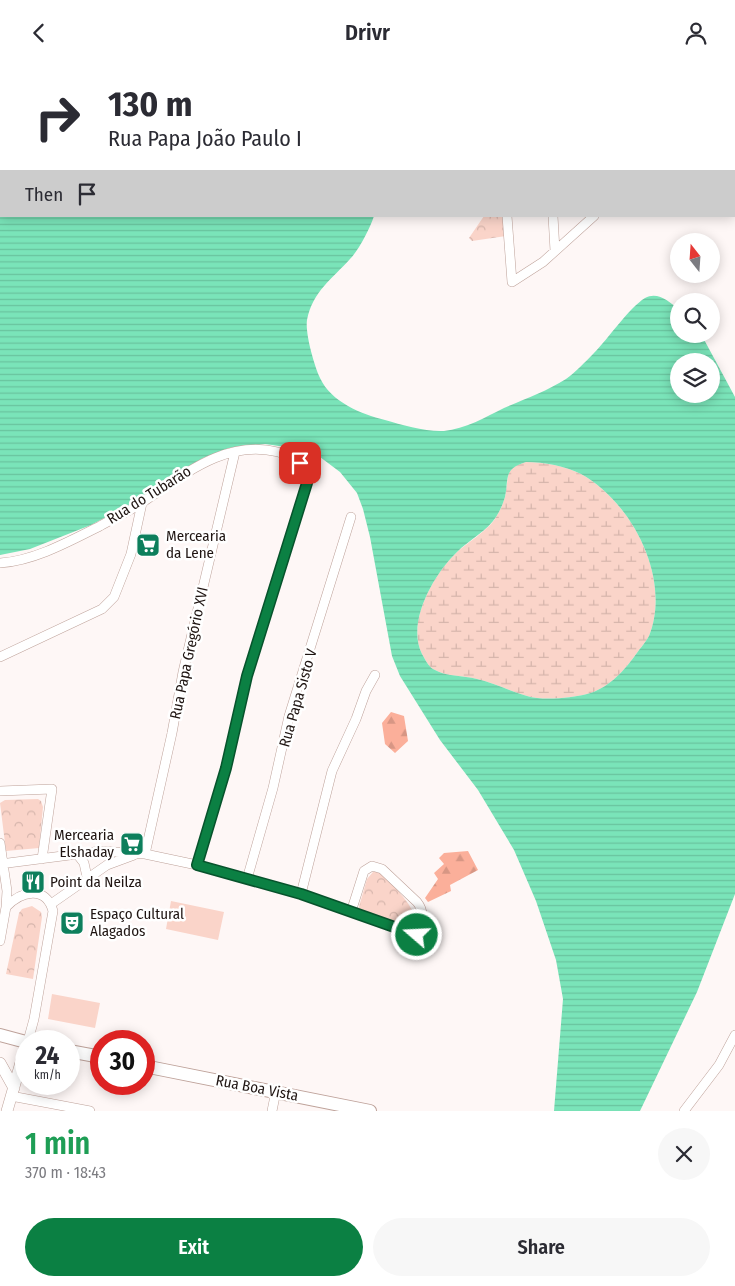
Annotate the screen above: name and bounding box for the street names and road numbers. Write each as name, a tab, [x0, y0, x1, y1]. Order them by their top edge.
street label: Rua do Tubarão	[104, 462, 194, 528]
street label: Rua Papa Gregório XVI	[166, 585, 212, 721]
street label: Rua Papa Sisto V	[275, 646, 321, 749]
street label: Rua Boa Vista	[214, 1071, 300, 1105]

